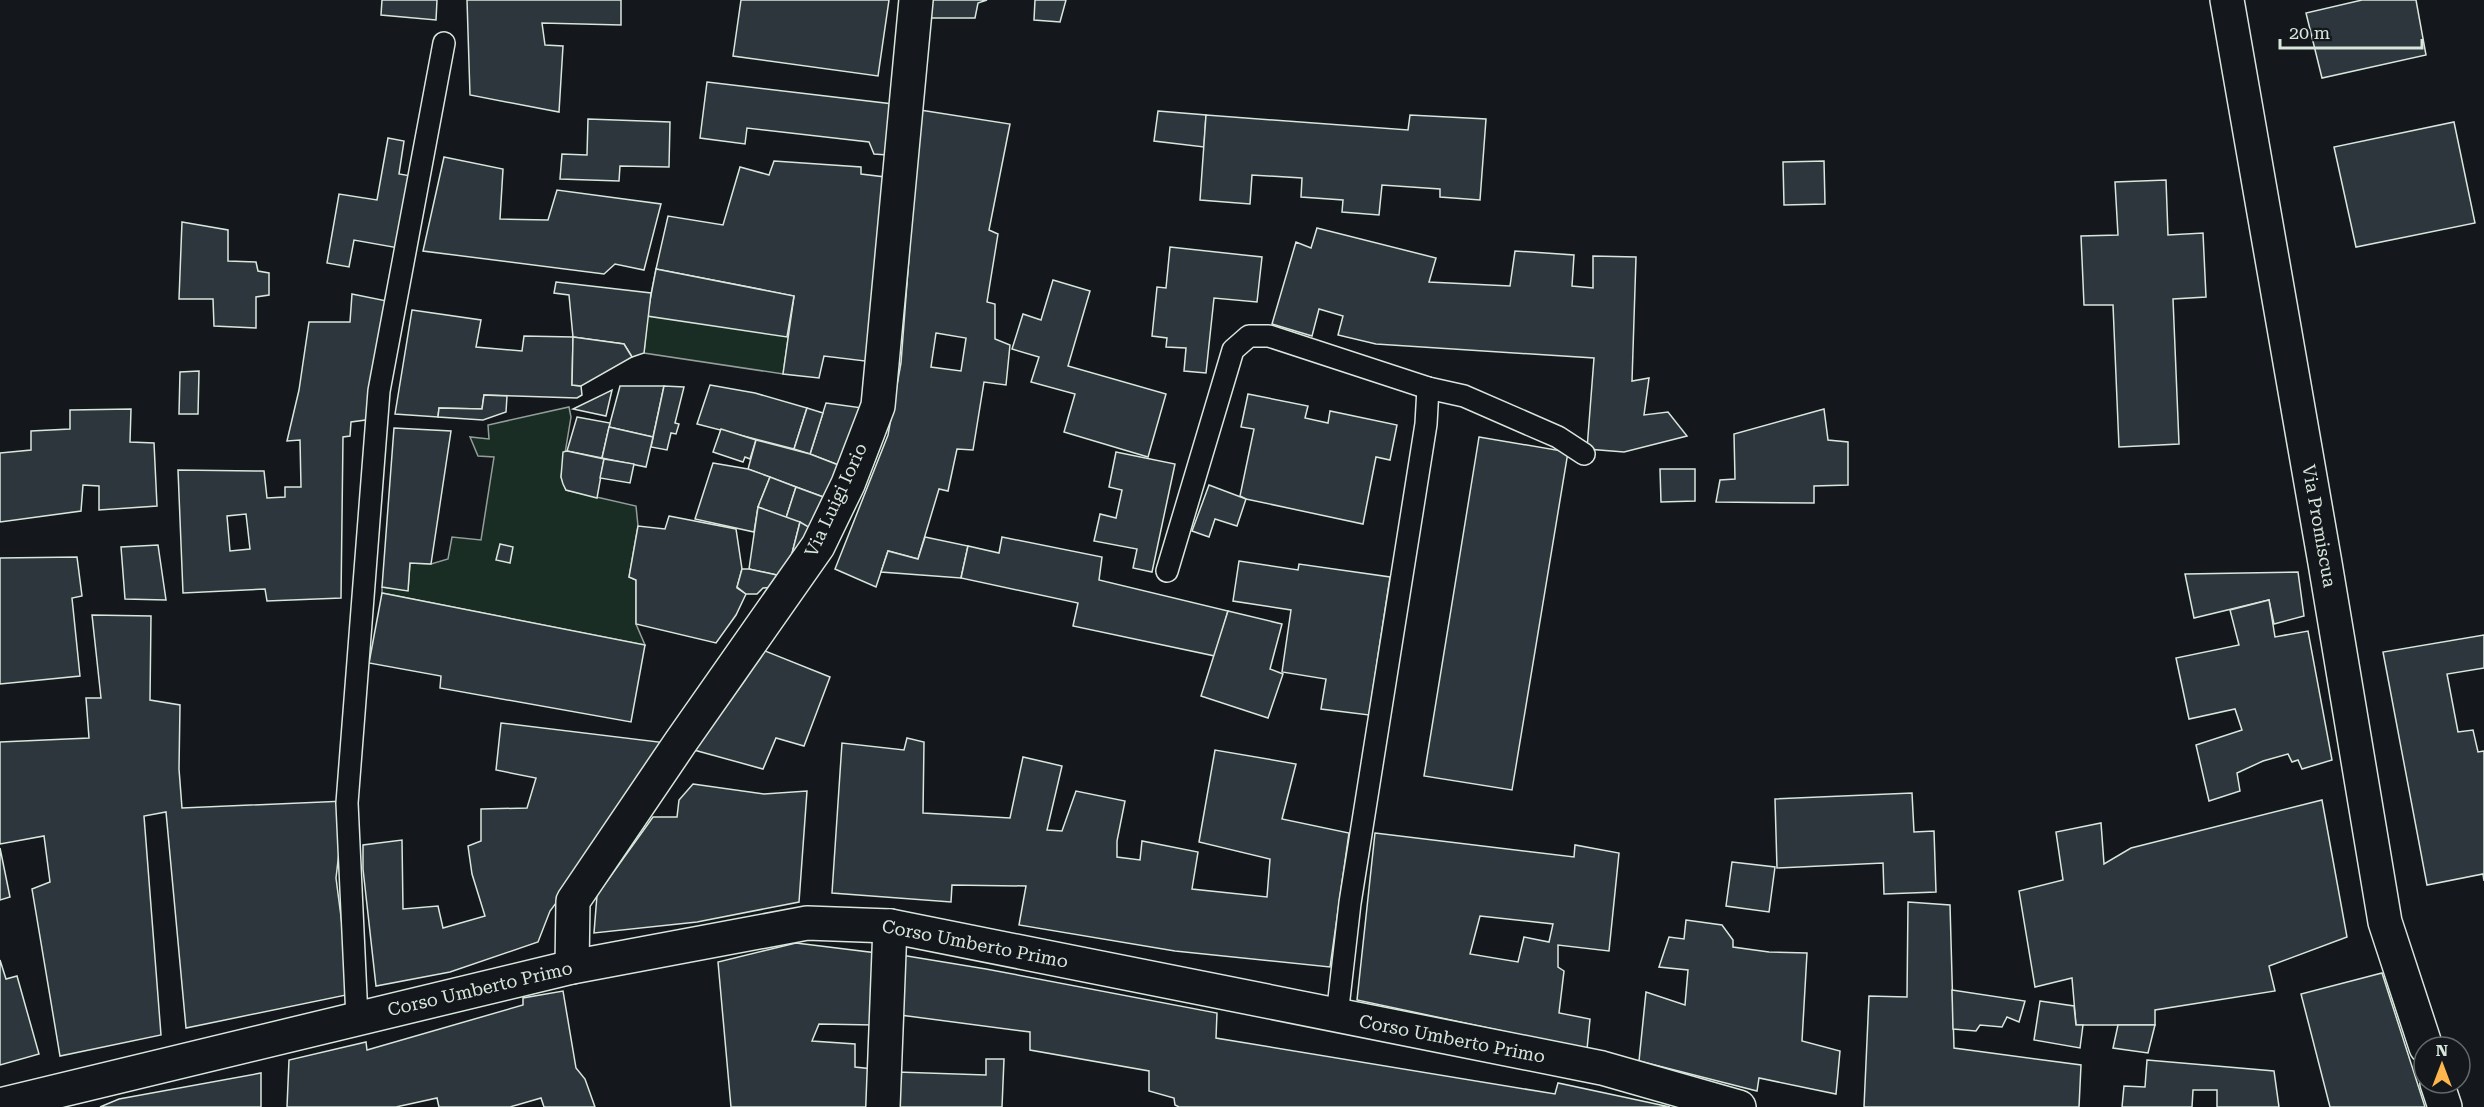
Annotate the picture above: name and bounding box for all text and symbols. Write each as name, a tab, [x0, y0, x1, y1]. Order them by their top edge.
scale bar	[2280, 12, 2422, 50]
text: 20 m	[2289, 22, 2330, 43]
street label: Via Luigi Iorio	[800, 440, 871, 560]
street label: Via Promiscua	[2298, 463, 2341, 589]
street label: Corso Umberto Primo	[880, 915, 1070, 972]
street label: Corso Umberto Primo	[385, 957, 574, 1020]
street label: Corso Umberto Primo	[1357, 1010, 1547, 1067]
north arrow	[2412, 1035, 2472, 1095]
text: N	[2436, 1041, 2448, 1060]

